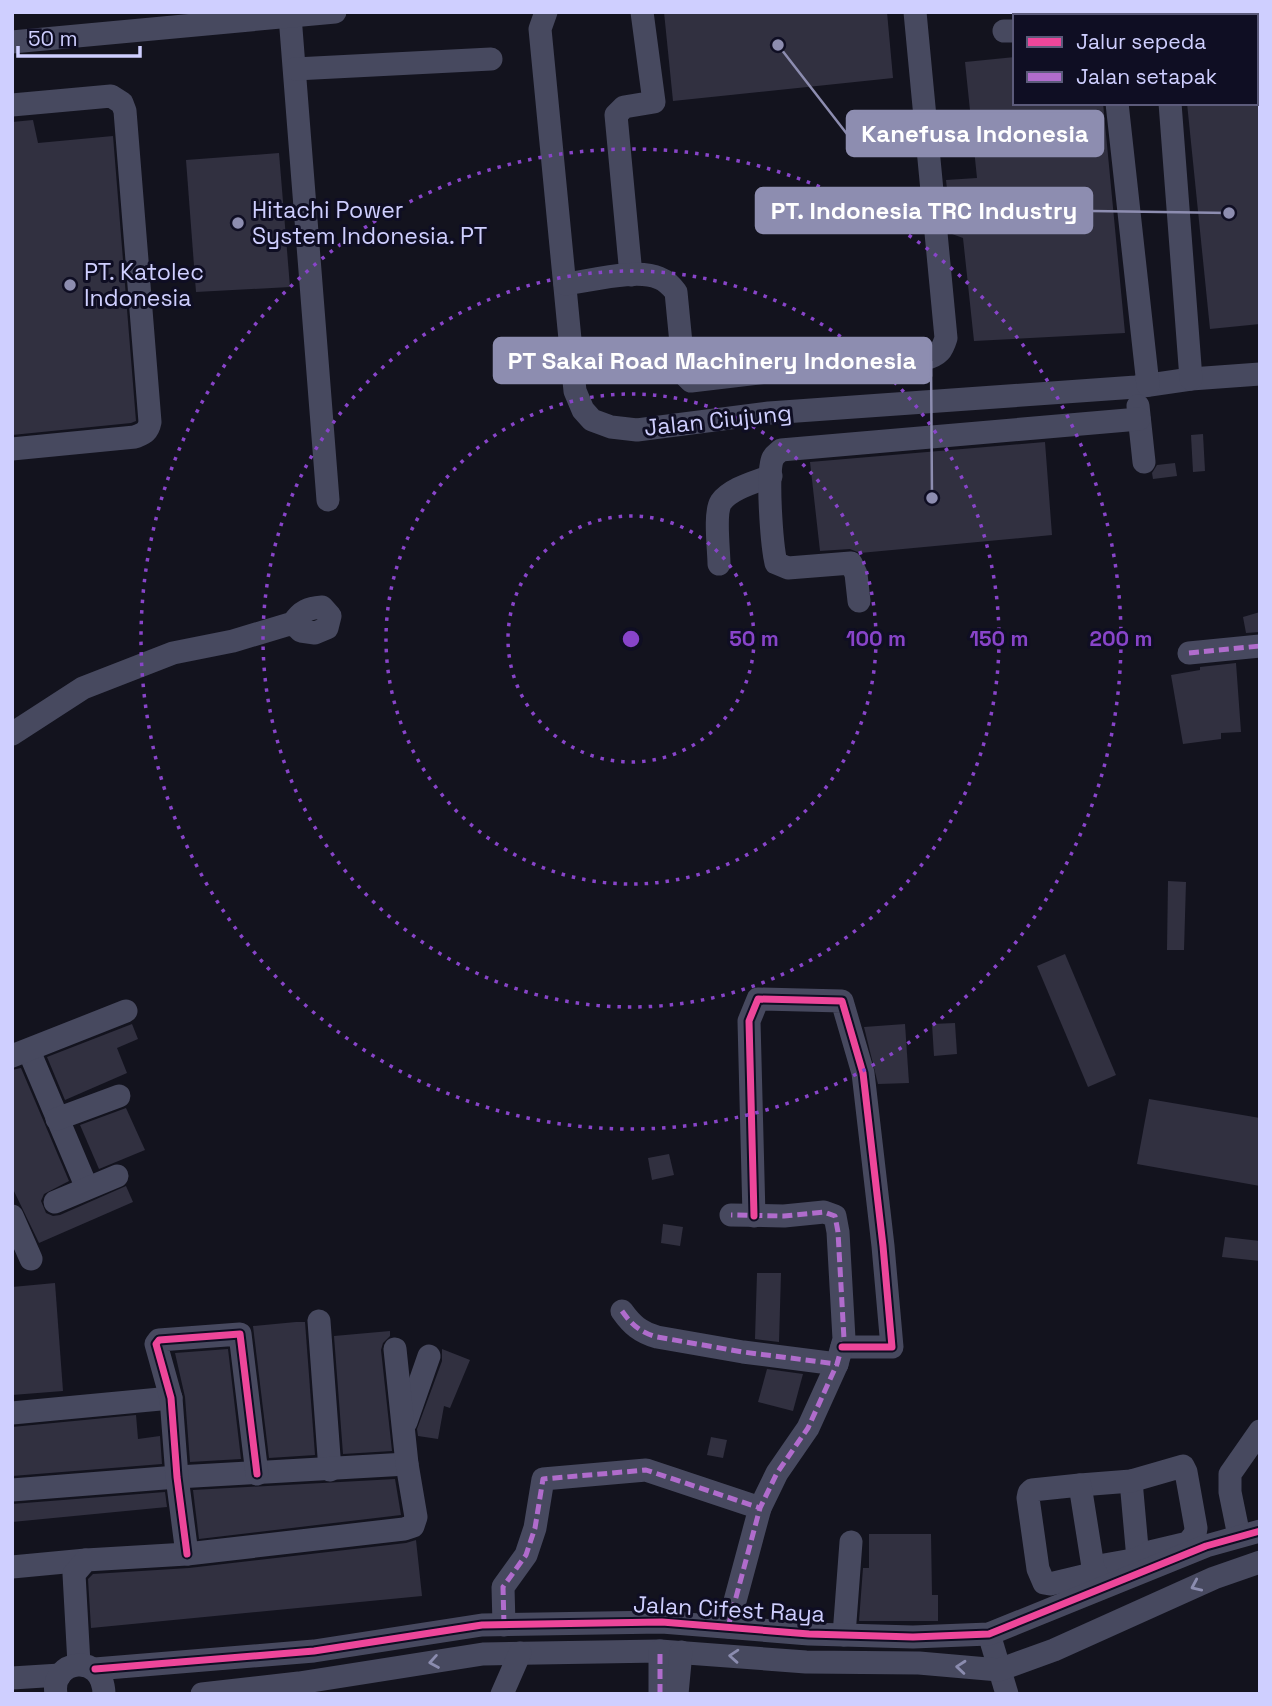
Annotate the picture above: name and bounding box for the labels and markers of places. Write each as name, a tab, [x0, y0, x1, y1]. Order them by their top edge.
callout: Kanefusa Indonesia	[847, 111, 1103, 156]
callout: PT. Indonesia TRC Industry	[756, 188, 1092, 233]
place label: Hitachi Power System Indonesia. PT	[252, 195, 487, 251]
marker: Hitachi Power System Indonesia. PT	[230, 215, 246, 231]
place label: PT. Katolec Indonesia	[84, 257, 204, 313]
marker: PT. Katolec Indonesia	[62, 277, 78, 293]
callout: PT Sakai Road Machinery Indonesia	[494, 338, 931, 383]
centre of rings	[619, 627, 643, 651]

